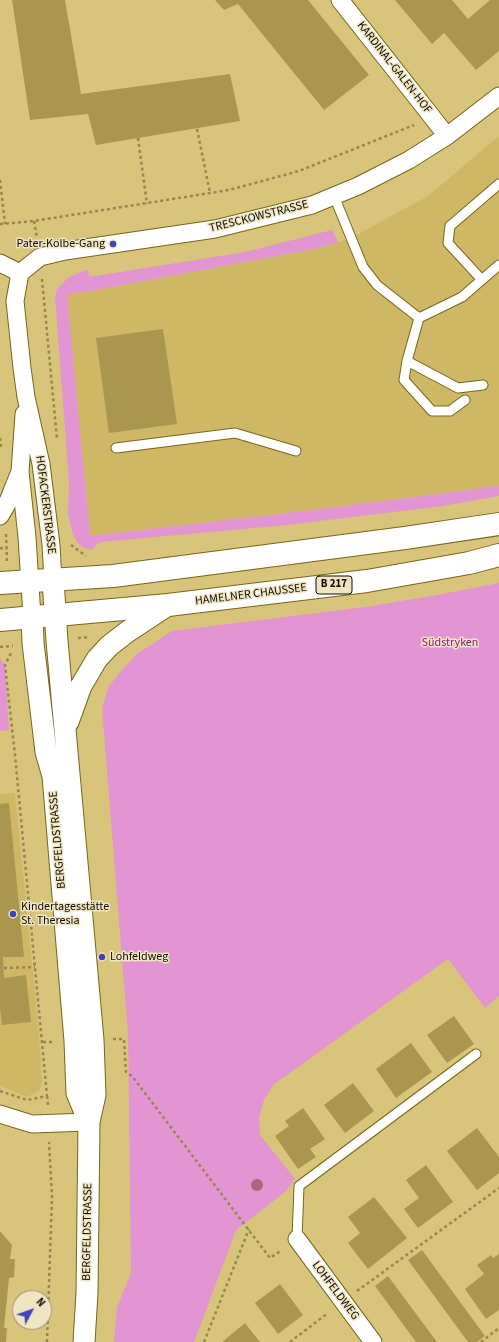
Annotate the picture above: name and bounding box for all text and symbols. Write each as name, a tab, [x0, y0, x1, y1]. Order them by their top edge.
street label: KARDINAL-GALEN-HOF	[353, 19, 435, 117]
street label: TRESCKOWSTRASSE	[208, 198, 310, 236]
place label: Pater-Kolbe-Gang	[16, 237, 105, 251]
marker: Pater-Kolbe-Gang	[108, 239, 118, 249]
street label: HOFACKERSTRASSE	[32, 455, 58, 555]
road number: B 217	[316, 576, 352, 594]
street label: HAMELNER CHAUSSEE	[194, 581, 308, 609]
park label: Südstryken	[422, 636, 478, 650]
street label: BERGFELDSTRASSE	[47, 791, 69, 889]
place label: Kindertagesstätte St. Theresia	[21, 900, 109, 928]
marker: Kindertagesstätte St. Theresia	[8, 909, 18, 919]
place label: Lohfeldweg	[110, 950, 168, 964]
marker: Lohfeldweg	[97, 952, 107, 962]
street label: BERGFELDSTRASSE	[80, 1183, 96, 1281]
street label: LOHFELDWEG	[308, 1259, 362, 1323]
north arrow	[12, 1290, 52, 1330]
text: N	[33, 1295, 49, 1310]

